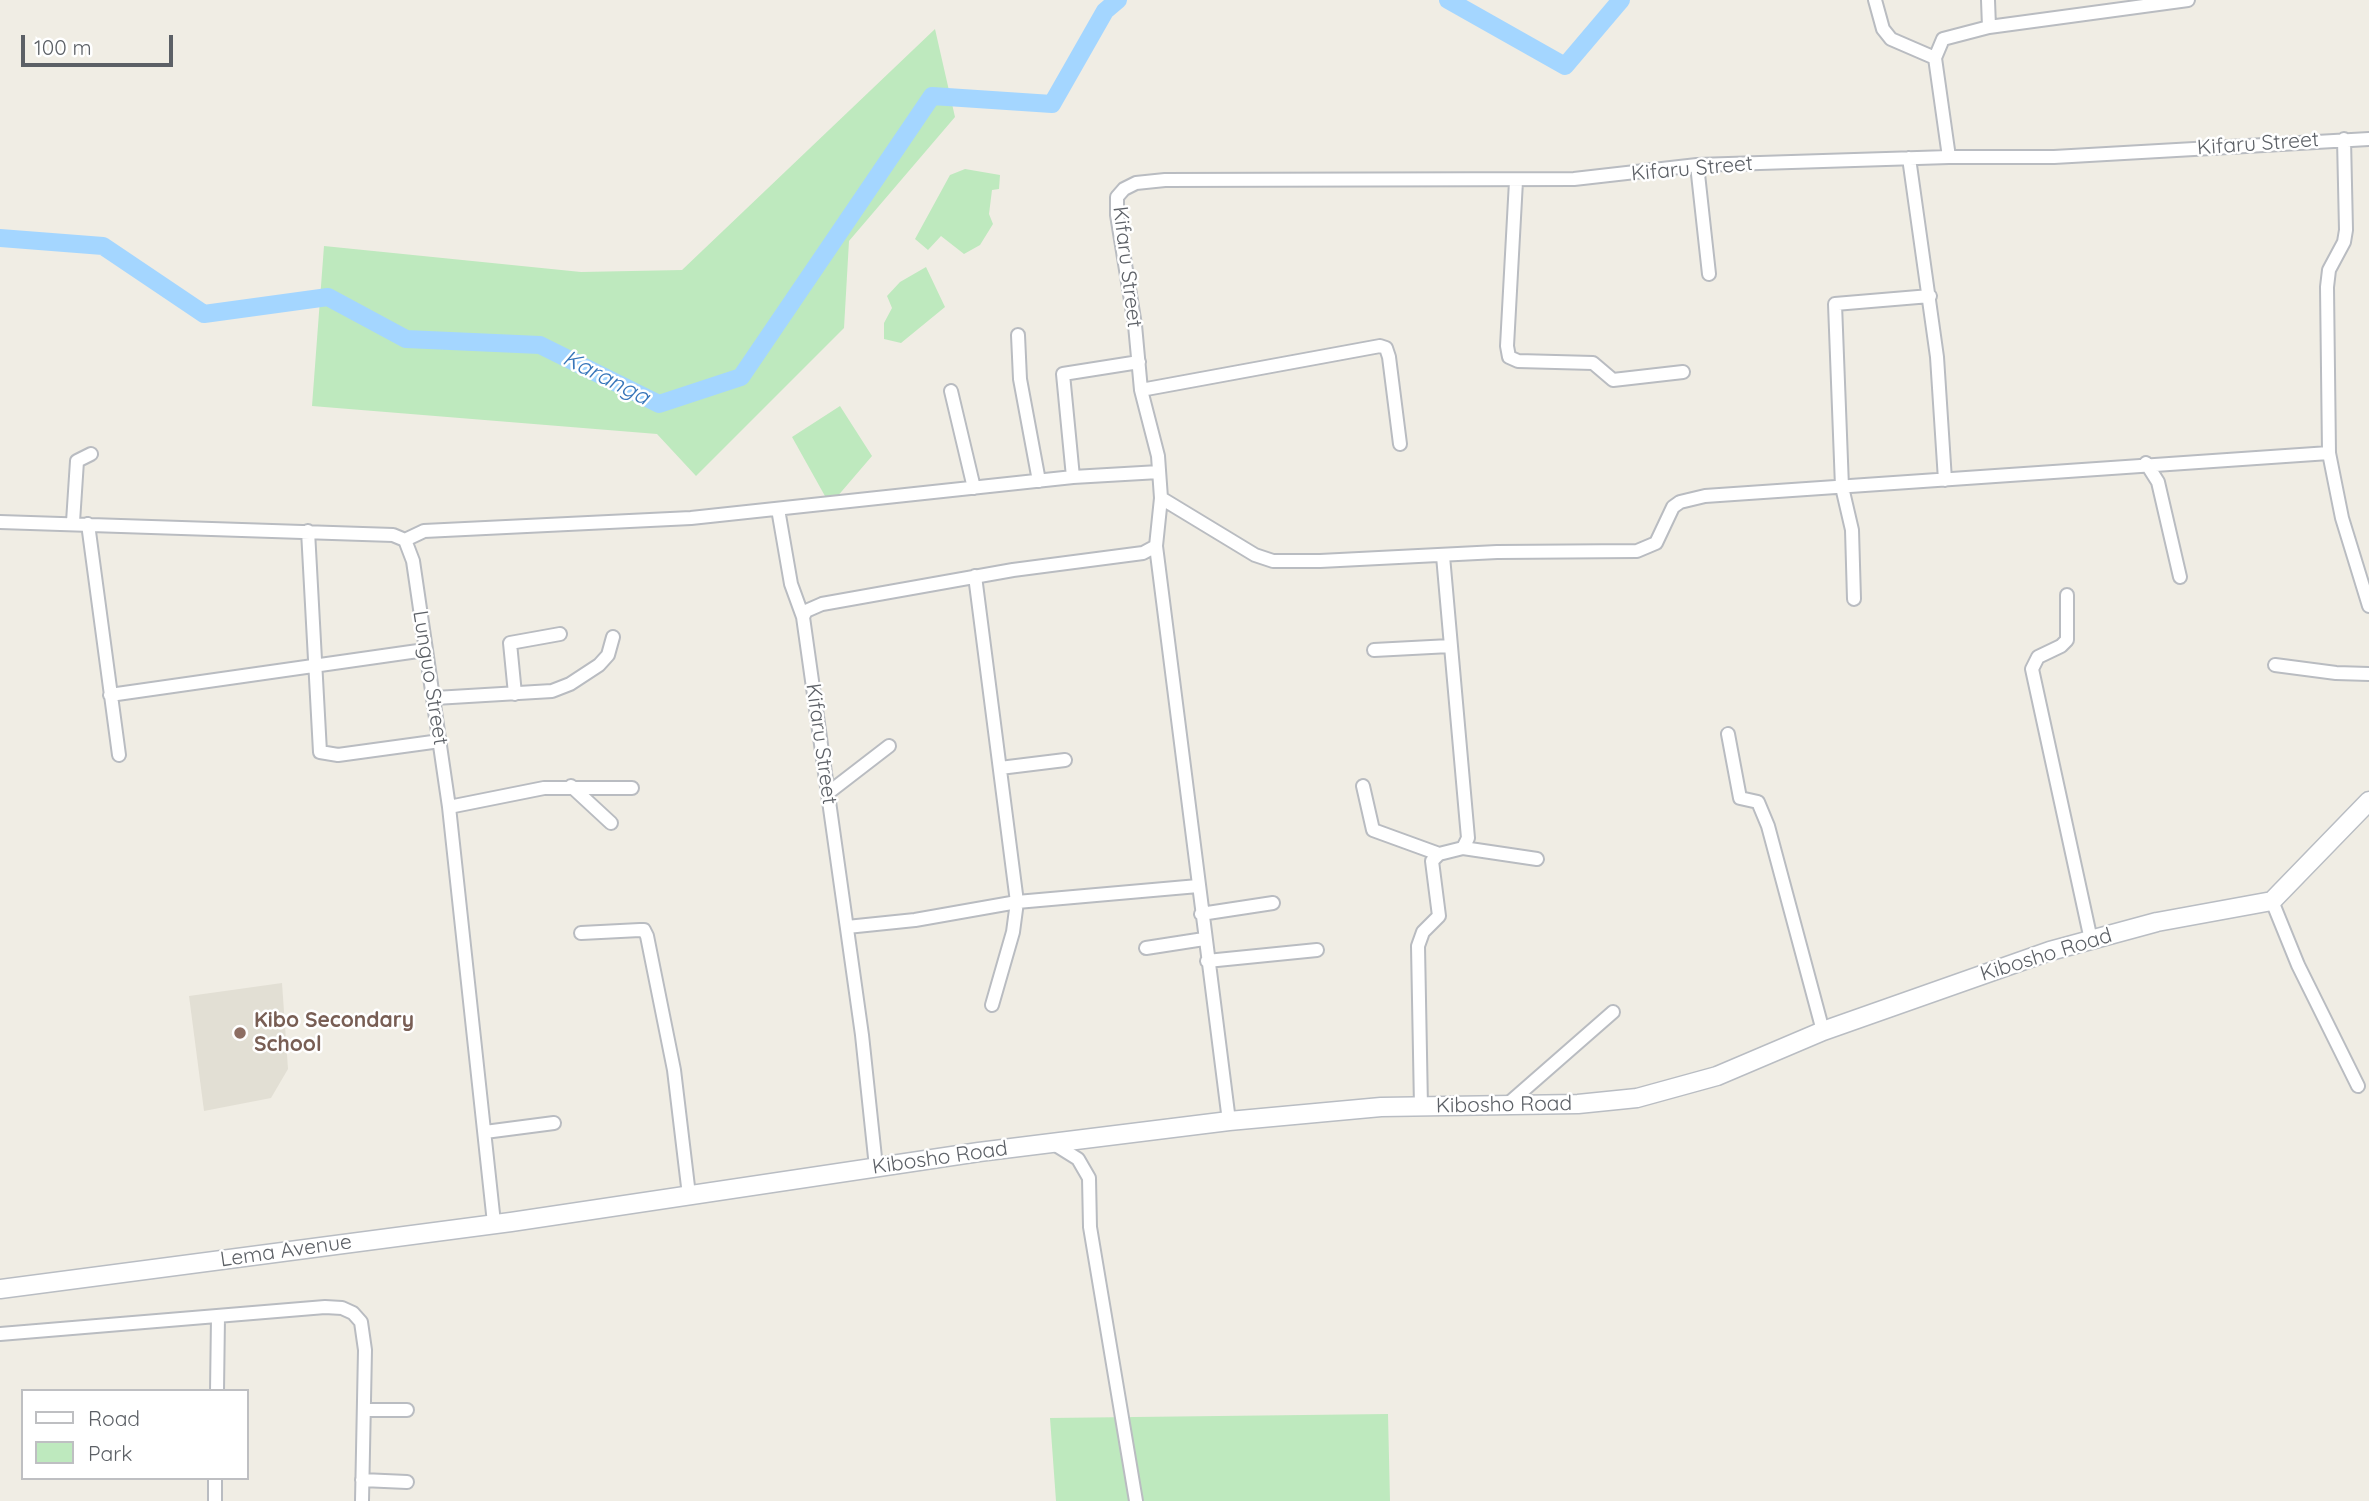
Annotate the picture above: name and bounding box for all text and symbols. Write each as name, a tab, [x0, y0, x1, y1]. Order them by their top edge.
scale bar	[24, 21, 177, 65]
text: 100 m	[34, 34, 92, 60]
street label: Kifaru Street	[2196, 127, 2320, 161]
street label: Kifaru Street	[1630, 151, 1754, 187]
street label: Kifaru Street	[1107, 205, 1147, 329]
water label: Karanga	[558, 344, 654, 412]
street label: Lunguo Street	[407, 609, 453, 747]
street label: Kifaru Street	[800, 682, 842, 806]
street label: Kibosho Road	[1977, 923, 2115, 987]
place label: Kibo Secondary School	[254, 1008, 414, 1058]
marker: Kibo Secondary School	[232, 1025, 248, 1041]
street label: Kibosho Road	[1436, 1091, 1572, 1119]
street label: Kibosho Road	[871, 1136, 1009, 1180]
street label: Lema Avenue	[219, 1229, 353, 1273]
legend	[21, 1389, 248, 1480]
text: Road	[88, 1405, 140, 1431]
text: Park	[88, 1440, 132, 1466]

